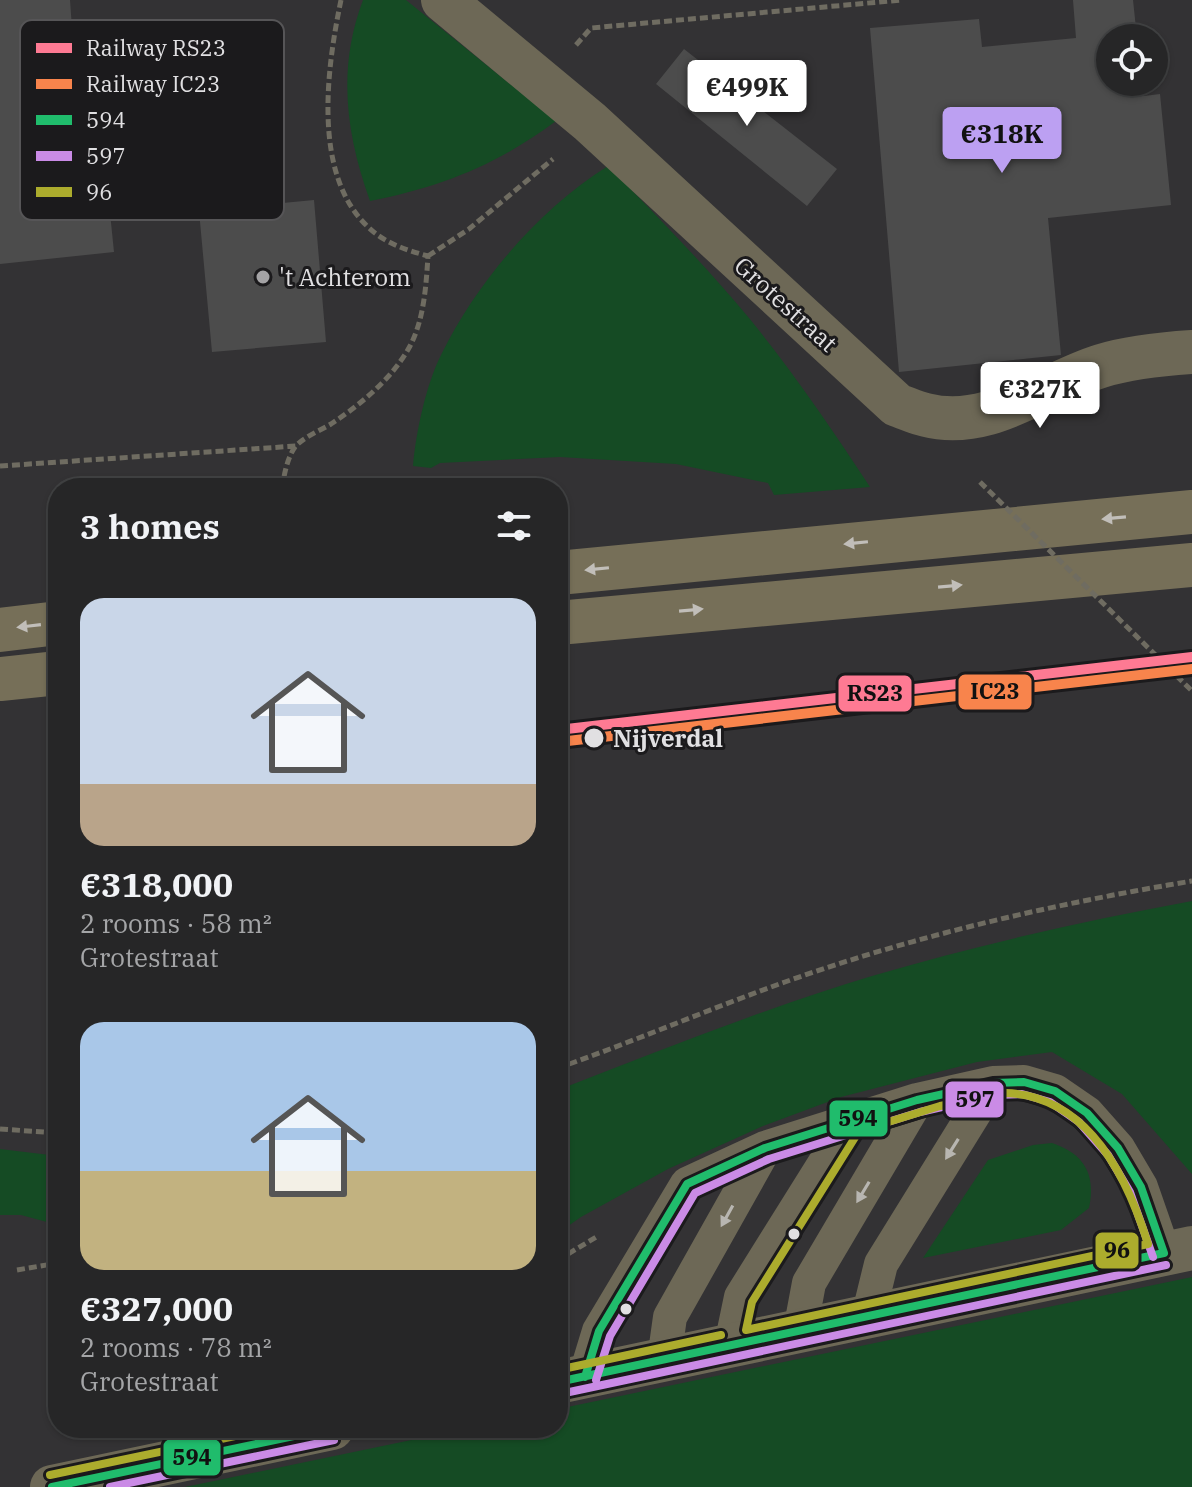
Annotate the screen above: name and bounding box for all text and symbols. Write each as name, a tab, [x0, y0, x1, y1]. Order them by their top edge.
legend	[20, 20, 284, 220]
map controls	[1096, 24, 1168, 96]
button: locate	[1096, 24, 1168, 96]
text: Railway RS23	[86, 33, 226, 62]
pin: €499K	[691, 60, 803, 128]
text: Railway IC23	[86, 69, 220, 98]
text: €499K	[706, 69, 788, 103]
text: 594	[86, 105, 126, 134]
pin: €318K	[946, 107, 1058, 175]
text: €318K	[961, 116, 1043, 150]
text: 597	[86, 141, 126, 170]
text: 96	[86, 177, 112, 206]
street label: Grotestraat	[728, 249, 844, 359]
place label: 't Achterom	[279, 261, 411, 293]
marker: 't Achterom	[254, 268, 272, 286]
pin: €327K	[984, 362, 1096, 430]
text: €327K	[999, 371, 1081, 405]
text: 3 homes	[80, 504, 220, 548]
icon: filters	[492, 504, 536, 548]
one-way arrow	[1101, 512, 1126, 525]
one-way arrow	[843, 537, 868, 550]
one-way arrow	[584, 563, 609, 576]
one-way arrow	[938, 580, 963, 593]
one-way arrow	[679, 603, 704, 616]
one-way arrow	[16, 620, 41, 633]
icon: home	[236, 650, 380, 794]
line badge: IC23	[957, 673, 1033, 711]
line badge: RS23	[837, 674, 913, 713]
text: IC23	[970, 676, 1020, 705]
text: RS23	[847, 678, 903, 707]
place label: Nijverdal	[613, 722, 723, 754]
marker: Nijverdal	[582, 726, 606, 750]
text: €318,000	[80, 862, 233, 906]
text: 2 rooms · 58 m²	[80, 906, 272, 940]
text: Grotestraat	[80, 940, 219, 974]
icon: home	[236, 1074, 380, 1218]
line badge: 597	[944, 1080, 1005, 1119]
text: 597	[955, 1084, 995, 1113]
line badge: 594	[828, 1099, 889, 1138]
text: 594	[838, 1103, 878, 1132]
one-way arrow	[945, 1138, 959, 1160]
one-way arrow	[856, 1181, 870, 1203]
one-way arrow	[720, 1205, 734, 1227]
unlabelled marker	[786, 1226, 802, 1242]
line badge: 96	[1094, 1231, 1140, 1270]
text: 96	[1104, 1235, 1130, 1264]
text: €327,000	[80, 1286, 233, 1330]
unlabelled marker	[618, 1301, 634, 1317]
text: 2 rooms · 78 m²	[80, 1330, 272, 1364]
text: Grotestraat	[80, 1364, 219, 1398]
line badge: 594	[162, 1438, 222, 1477]
text: 594	[172, 1442, 212, 1471]

